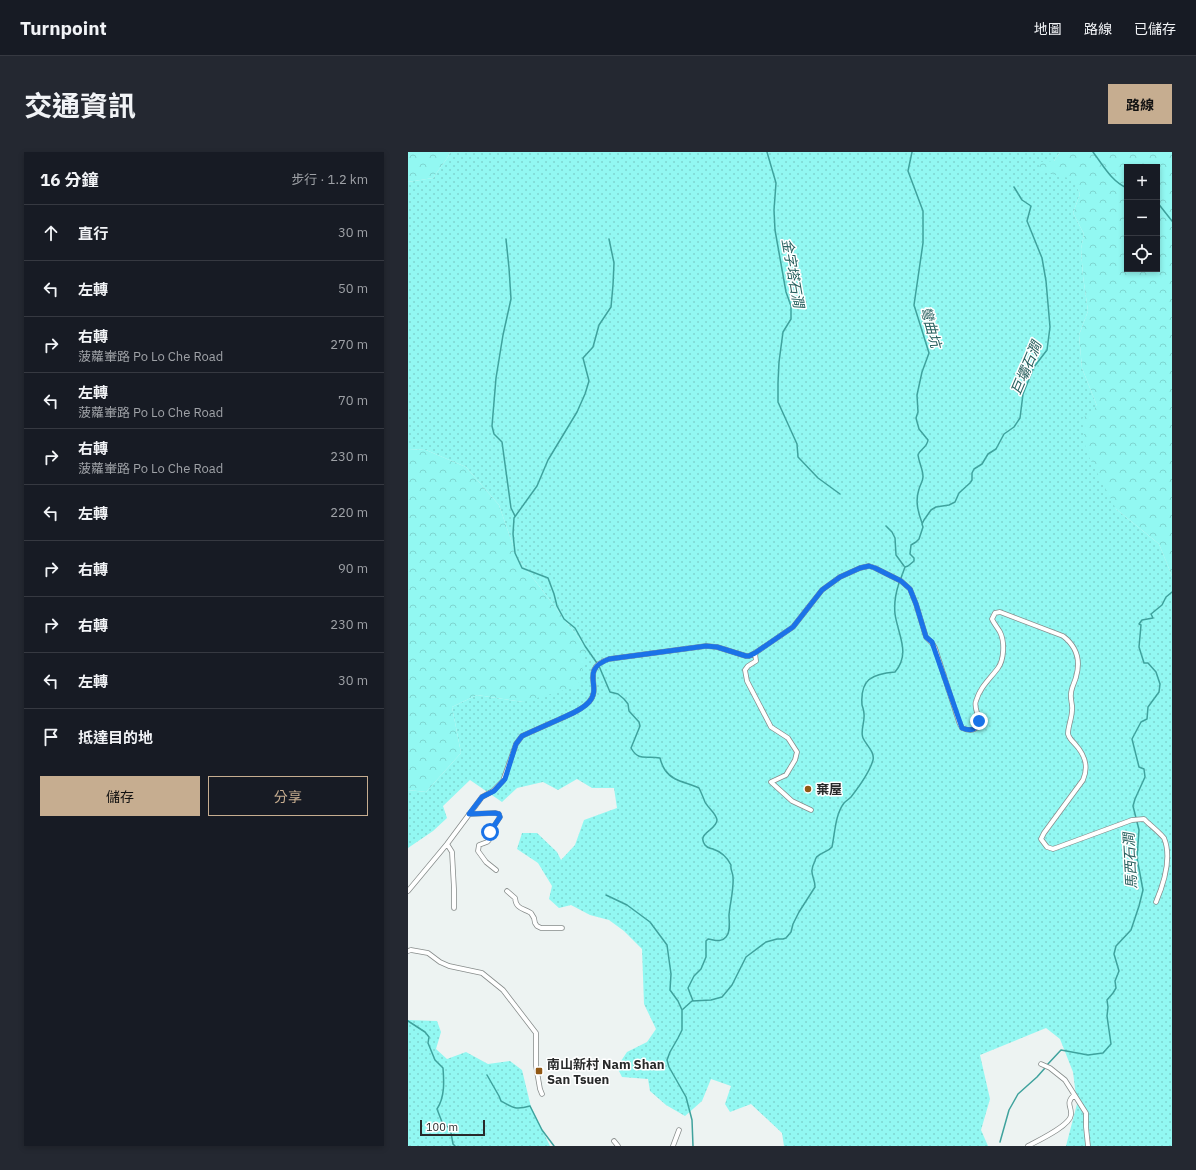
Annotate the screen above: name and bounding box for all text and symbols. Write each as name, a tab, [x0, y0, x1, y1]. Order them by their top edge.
text: Turnpoint	[20, 16, 107, 40]
text: 地圖	[1034, 20, 1062, 38]
text: 路線	[1084, 20, 1112, 38]
text: 已儲存	[1134, 20, 1176, 38]
button: 路線	[1108, 84, 1172, 124]
text: 交通資訊	[24, 87, 136, 124]
map controls	[1124, 164, 1160, 272]
button: +	[1124, 164, 1160, 200]
text: 16 分鐘	[40, 169, 98, 191]
text: 步行 · 1.2 km	[291, 171, 368, 188]
button: −	[1124, 200, 1160, 236]
icon: ahead	[40, 222, 62, 244]
text: 直行	[78, 224, 108, 243]
text: 30 m	[338, 224, 368, 241]
button: locate	[1124, 236, 1160, 272]
water label: 金字塔石澗	[778, 237, 808, 311]
icon: left	[40, 278, 62, 300]
text: 左轉	[78, 280, 108, 299]
text: 50 m	[338, 280, 368, 297]
water label: 彎曲坑	[917, 304, 946, 352]
text: 右轉	[78, 327, 108, 346]
icon: right	[40, 334, 62, 356]
text: 270 m	[330, 336, 368, 353]
water label: 巨壩石澗	[1007, 337, 1046, 397]
text: 菠蘿輋路 Po Lo Che Road	[78, 348, 223, 365]
text: 左轉	[78, 383, 108, 402]
icon: left	[40, 390, 62, 412]
text: 70 m	[338, 392, 368, 409]
text: 菠蘿輋路 Po Lo Che Road	[78, 404, 223, 421]
text: 右轉	[78, 439, 108, 458]
icon: right	[40, 446, 62, 468]
text: 230 m	[330, 448, 368, 465]
text: 菠蘿輋路 Po Lo Che Road	[78, 460, 223, 477]
icon: left	[40, 502, 62, 524]
text: 左轉	[78, 504, 108, 523]
text: 220 m	[330, 504, 368, 521]
icon: right	[40, 558, 62, 580]
text: 右轉	[78, 560, 108, 579]
text: 90 m	[338, 560, 368, 577]
icon: right	[40, 614, 62, 636]
text: 右轉	[78, 616, 108, 635]
text: 230 m	[330, 616, 368, 633]
icon: left	[40, 670, 62, 692]
text: 左轉	[78, 672, 108, 691]
text: 30 m	[338, 672, 368, 689]
route end	[970, 712, 988, 730]
icon: arrive	[40, 726, 62, 748]
text: 抵達目的地	[78, 728, 153, 747]
button: 儲存	[40, 776, 200, 816]
button: 分享	[208, 776, 368, 816]
place label: 棄屋	[816, 781, 842, 798]
marker: 棄屋	[803, 784, 813, 794]
route start	[481, 823, 499, 841]
water label: 馬西石澗	[1119, 831, 1140, 889]
place label: 南山新村 Nam Shan San Tsuen	[547, 1056, 665, 1088]
marker: 南山新村 Nam Shan San Tsuen	[534, 1066, 544, 1076]
scale bar	[420, 1118, 485, 1137]
text: 100 m	[426, 1120, 458, 1134]

